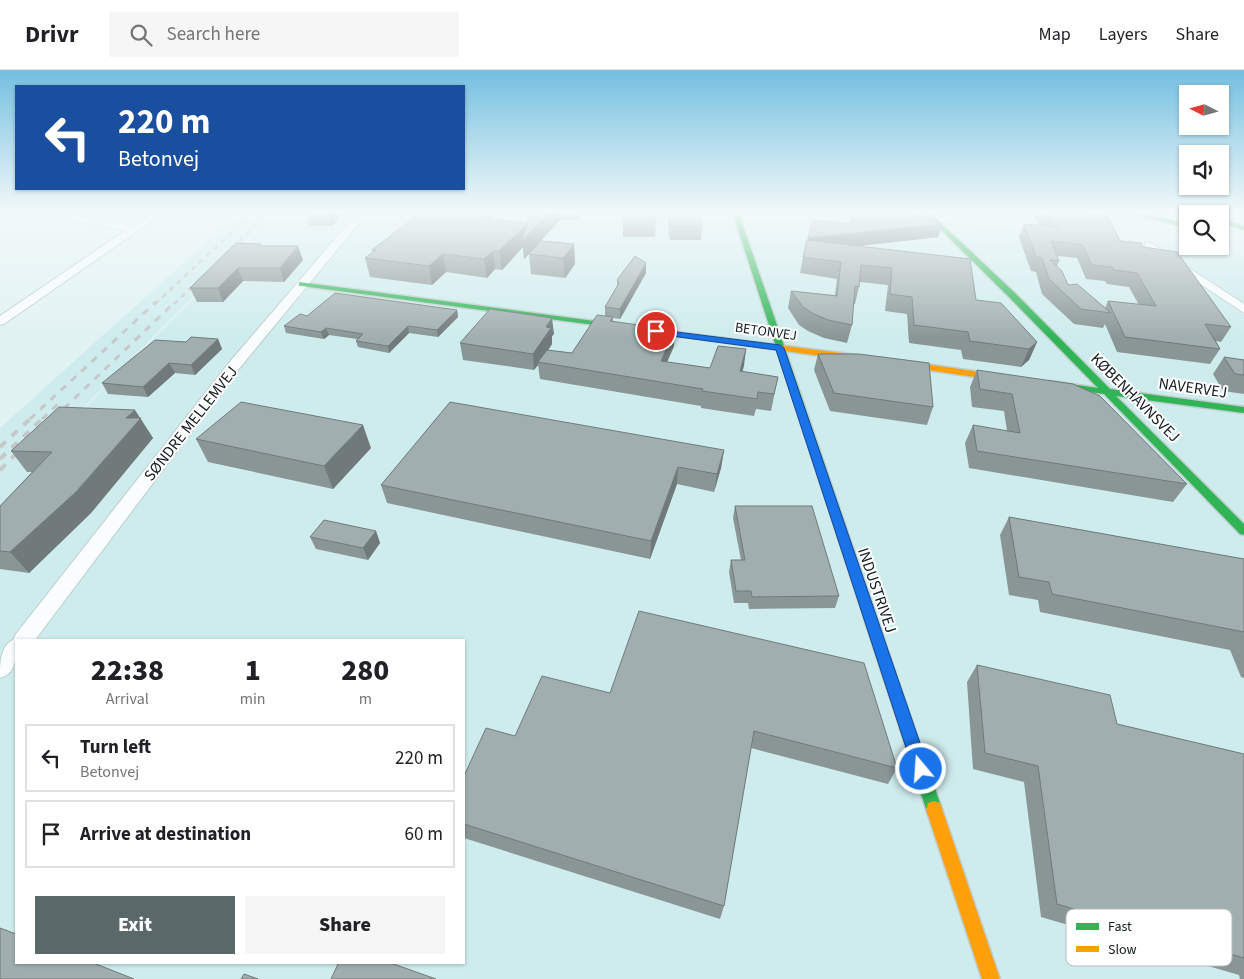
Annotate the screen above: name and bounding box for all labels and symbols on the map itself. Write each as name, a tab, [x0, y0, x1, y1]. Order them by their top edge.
north arrow	[1179, 85, 1229, 135]
pin	[635, 310, 677, 352]
street label: BETONVEJ	[734, 318, 798, 346]
street label: KØBENHAVNSVEJ	[1086, 348, 1185, 447]
street label: SØNDRE MELLEMVEJ	[139, 362, 243, 486]
street label: NAVERVEJ	[1157, 372, 1229, 404]
street label: INDUSTRIVEJ	[852, 545, 902, 636]
position arrow	[894, 742, 946, 794]
legend	[1066, 909, 1232, 966]
text: Fast	[1108, 917, 1132, 937]
text: Slow	[1108, 940, 1137, 960]

